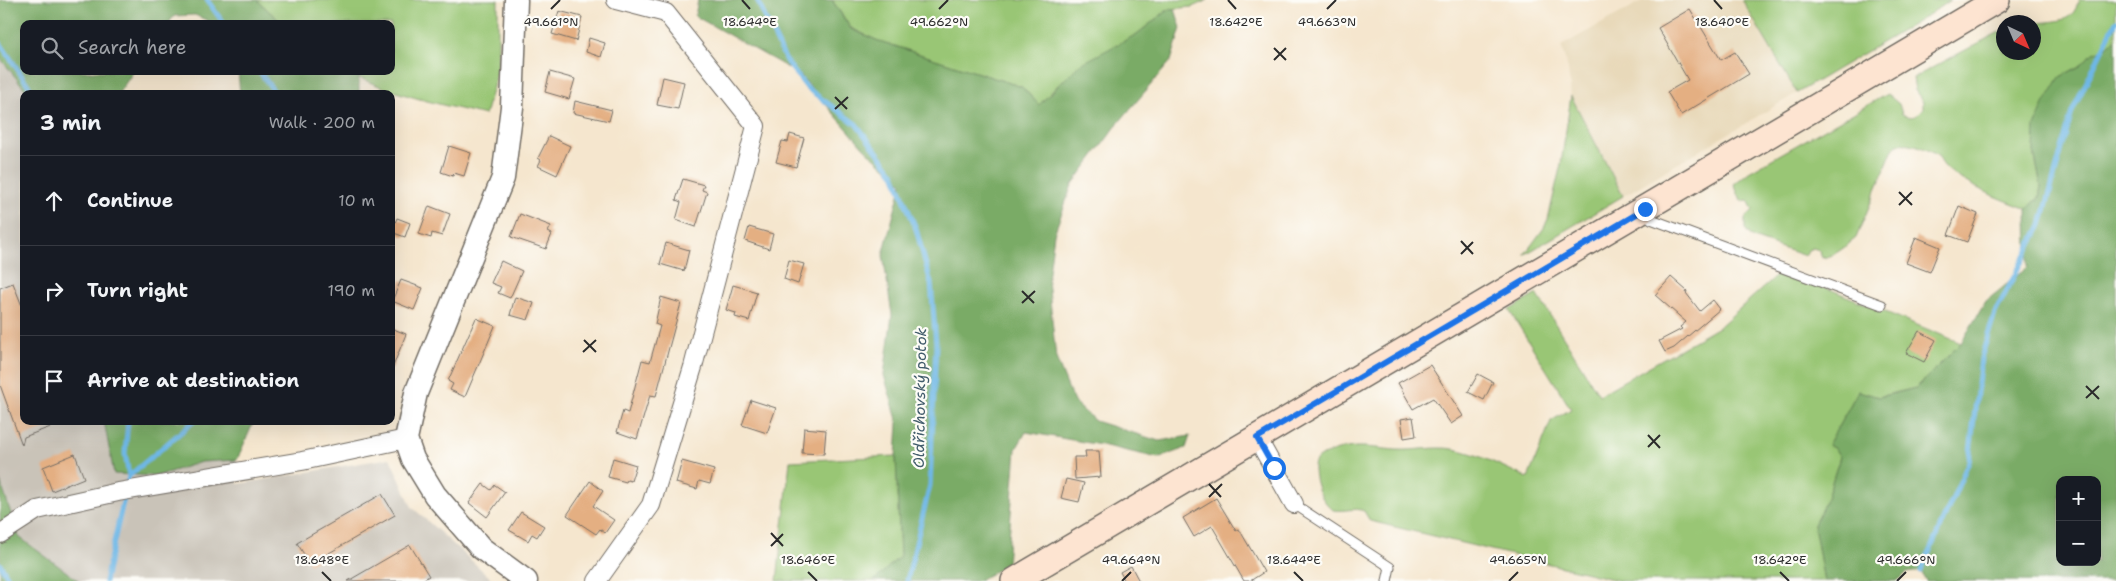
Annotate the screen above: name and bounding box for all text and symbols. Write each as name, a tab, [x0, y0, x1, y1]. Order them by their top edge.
text: 49.661°N	[524, 14, 578, 30]
text: 18.644°E	[723, 14, 777, 30]
text: 49.662°N	[910, 14, 968, 30]
text: 18.642°E	[1209, 14, 1263, 30]
text: 49.663°N	[1298, 14, 1356, 30]
text: 18.640°E	[1695, 14, 1749, 30]
north arrow	[1996, 15, 2041, 60]
search box	[20, 20, 395, 75]
icon: search	[38, 34, 66, 62]
text: Search here	[78, 35, 187, 60]
text: 3 min	[40, 109, 101, 137]
text: Walk · 200 m	[269, 112, 375, 133]
icon: ahead	[40, 187, 68, 215]
text: Continue	[87, 188, 173, 213]
text: 10 m	[338, 190, 375, 211]
route end	[1634, 198, 1657, 221]
icon: right	[40, 277, 68, 305]
text: Turn right	[87, 278, 188, 303]
text: 190 m	[328, 280, 375, 301]
water label: Oldřichovský potok	[909, 327, 931, 468]
icon: arrive	[40, 367, 68, 395]
text: Arrive at destination	[87, 368, 299, 393]
route start	[1263, 457, 1286, 480]
map controls	[2056, 476, 2101, 566]
button: +	[2056, 476, 2101, 521]
button: −	[2056, 521, 2101, 566]
text: 18.648°E	[295, 552, 349, 568]
text: 18.646°E	[781, 552, 835, 568]
text: 49.664°N	[1102, 552, 1160, 568]
text: 18.644°E	[1267, 552, 1321, 568]
text: 49.665°N	[1489, 552, 1547, 568]
text: 18.642°E	[1753, 552, 1807, 568]
text: 49.666°N	[1877, 552, 1935, 568]

